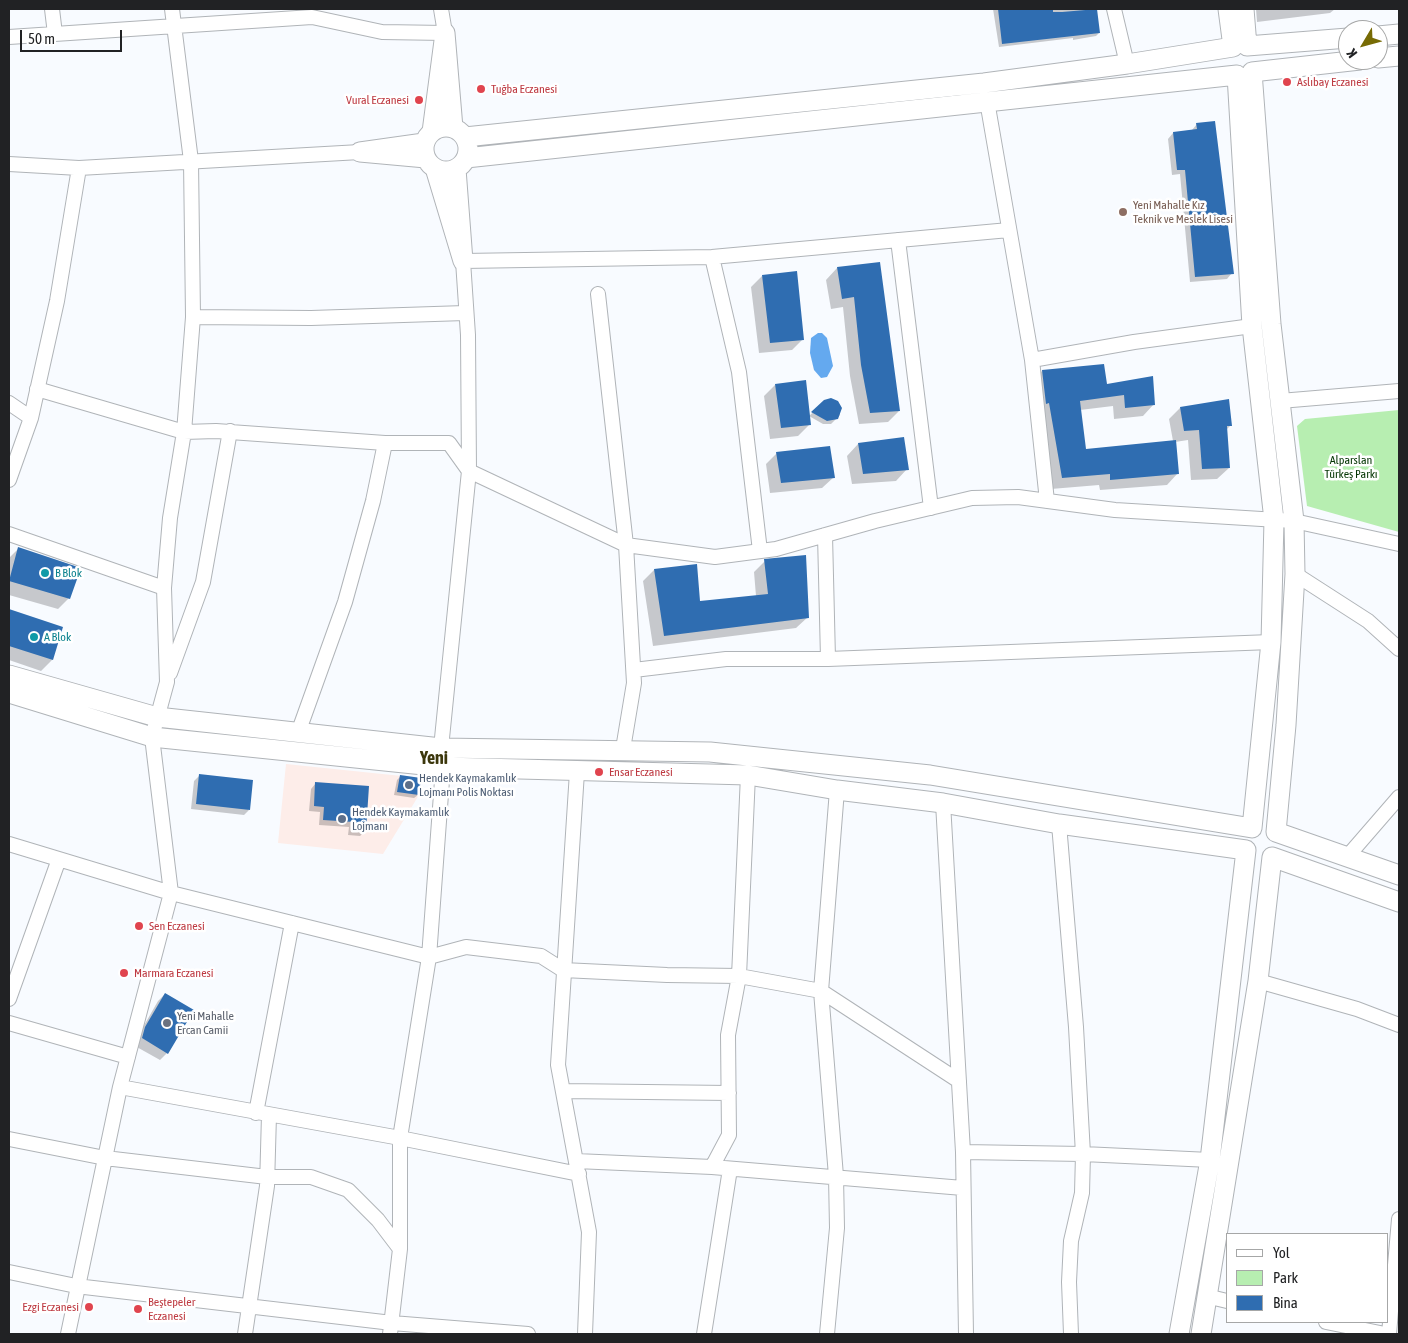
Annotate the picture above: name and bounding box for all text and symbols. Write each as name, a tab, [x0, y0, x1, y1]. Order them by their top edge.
scale bar	[22, 20, 125, 52]
north arrow	[1338, 20, 1388, 70]
text: 50 m	[28, 30, 55, 47]
text: K	[1343, 46, 1360, 61]
place label: Aslıbay Eczanesi	[1297, 75, 1369, 89]
marker: Aslıbay Eczanesi	[1281, 76, 1293, 88]
place label: Tuğba Eczanesi	[491, 82, 557, 96]
marker: Tuğba Eczanesi	[475, 83, 487, 95]
place label: Vural Eczanesi	[346, 93, 409, 107]
marker: Vural Eczanesi	[413, 94, 425, 106]
place label: Yeni Mahalle Kız Teknik ve Meslek Lisesi	[1133, 198, 1233, 226]
marker: Yeni Mahalle Kız Teknik ve Meslek Lisesi	[1117, 206, 1129, 218]
park label: Alparslan Türkeş Parkı	[1325, 453, 1377, 481]
place label: B Blok	[55, 566, 82, 580]
marker: B Blok	[39, 567, 51, 579]
place label: A Blok	[44, 630, 71, 644]
marker: A Blok	[28, 631, 40, 643]
district label: Yeni	[420, 747, 448, 769]
place label: Ensar Eczanesi	[609, 765, 673, 779]
marker: Ensar Eczanesi	[593, 766, 605, 778]
place label: Hendek Kaymakamlık Lojmanı Polis Noktası	[419, 771, 516, 799]
marker: Hendek Kaymakamlık Lojmanı Polis Noktası	[403, 779, 415, 791]
place label: Hendek Kaymakamlık Lojmanı	[352, 805, 449, 833]
marker: Hendek Kaymakamlık Lojmanı	[336, 813, 348, 825]
place label: Sen Eczanesi	[149, 919, 205, 933]
marker: Sen Eczanesi	[133, 920, 145, 932]
place label: Marmara Eczanesi	[134, 966, 214, 980]
marker: Marmara Eczanesi	[118, 967, 130, 979]
place label: Yeni Mahalle Ercan Camii	[177, 1009, 234, 1037]
marker: Yeni Mahalle Ercan Camii	[161, 1017, 173, 1029]
legend	[1226, 1233, 1388, 1323]
text: Yol	[1273, 1244, 1290, 1261]
text: Park	[1273, 1269, 1298, 1286]
text: Bina	[1273, 1294, 1298, 1311]
place label: Beştepeler Eczanesi	[148, 1295, 195, 1323]
place label: Ezgi Eczanesi	[22, 1300, 79, 1314]
marker: Ezgi Eczanesi	[83, 1301, 95, 1313]
marker: Beştepeler Eczanesi	[132, 1303, 144, 1315]

